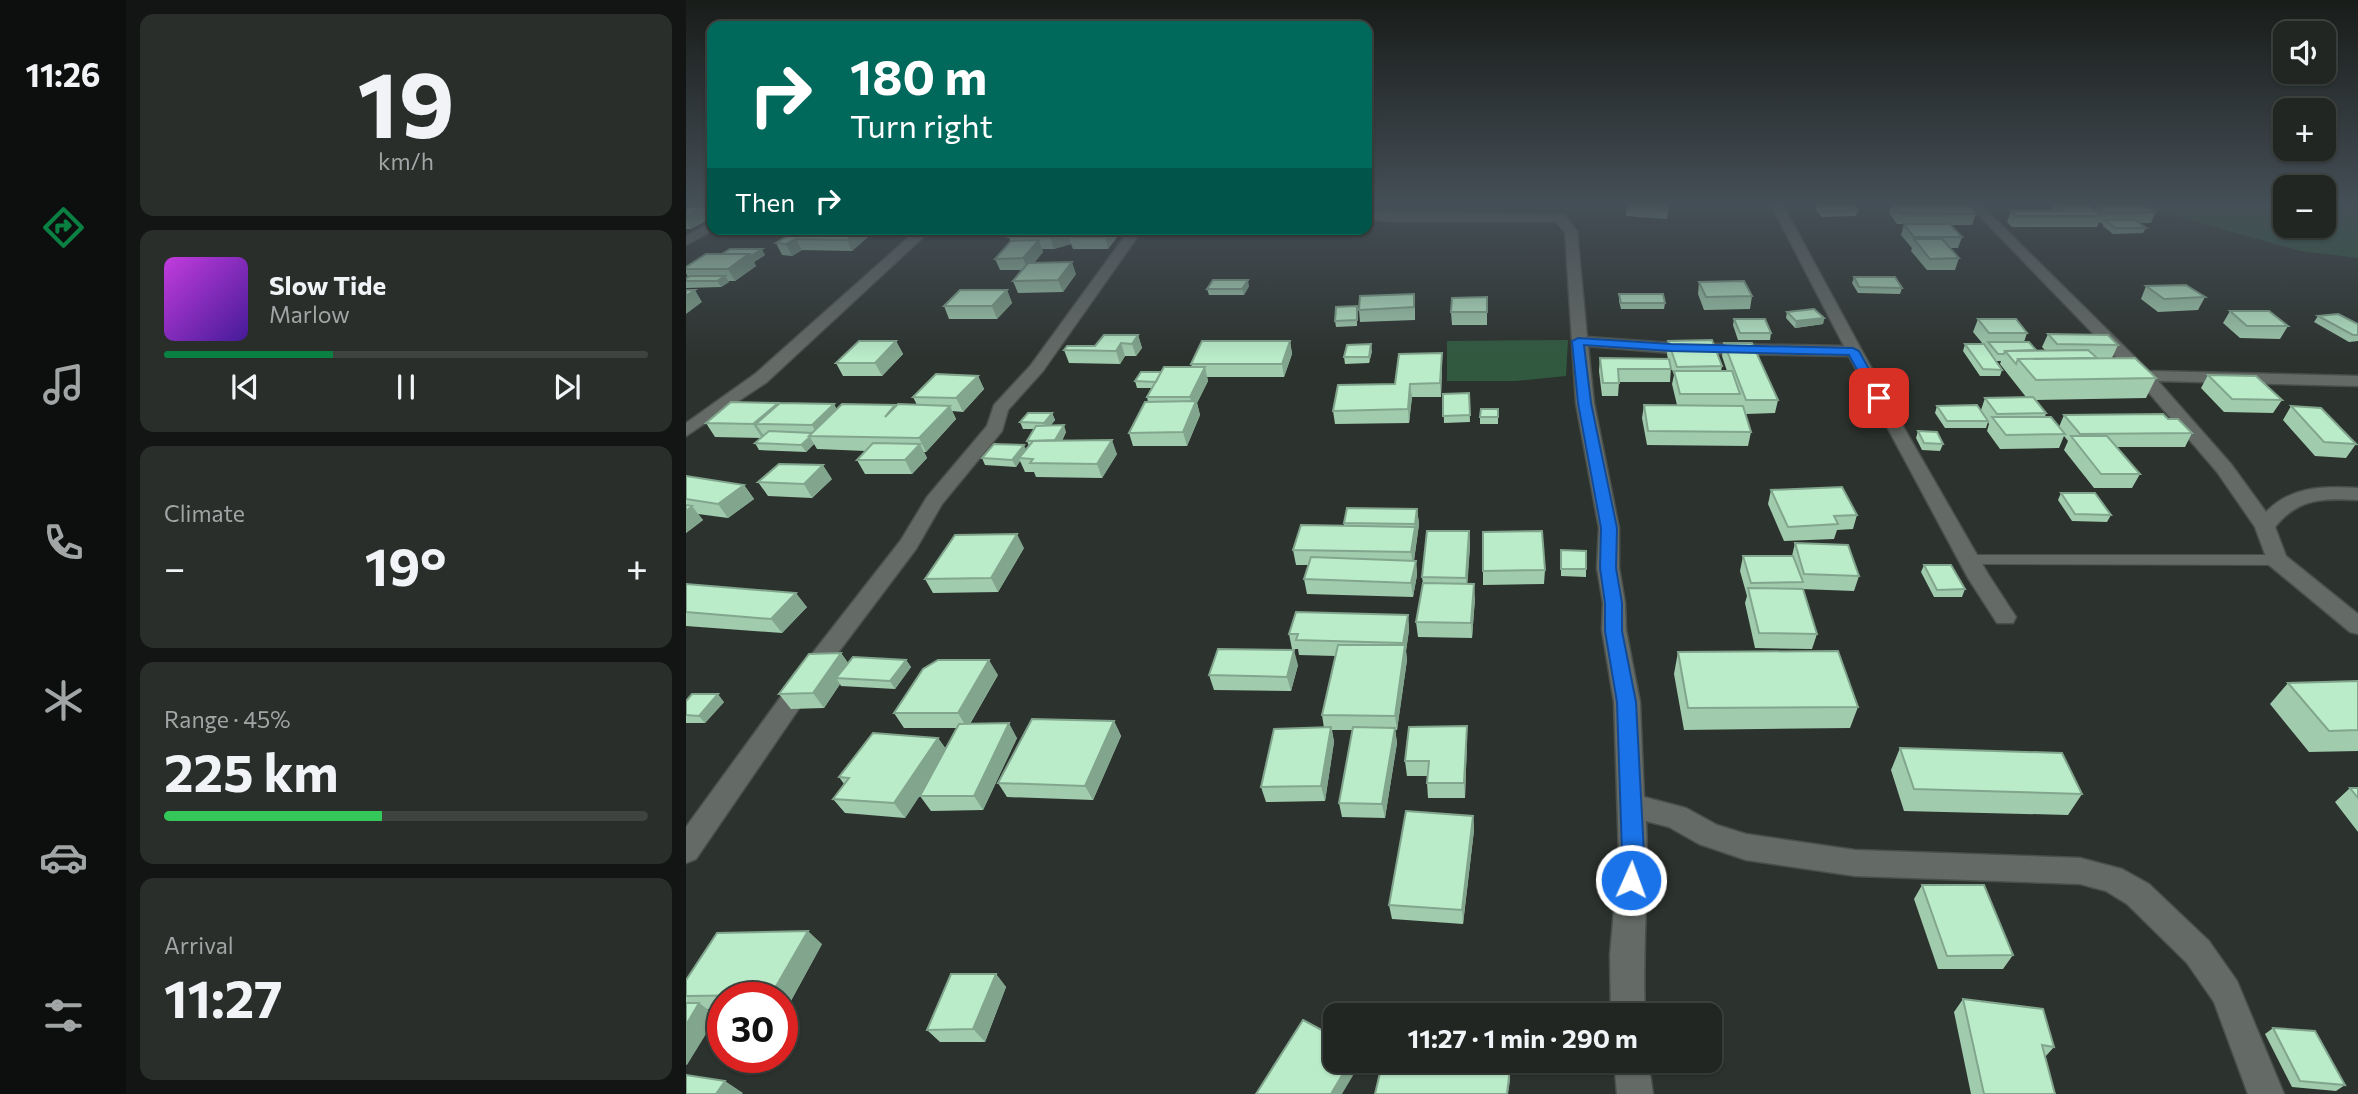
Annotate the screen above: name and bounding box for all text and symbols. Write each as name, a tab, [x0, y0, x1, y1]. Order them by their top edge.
map controls	[2273, 21, 2336, 238]
button: sound	[2273, 21, 2336, 84]
text: 19	[357, 45, 455, 157]
text: 180 m	[850, 45, 987, 105]
icon: right	[735, 49, 826, 140]
text: 11:26	[25, 54, 101, 94]
button: +	[2273, 98, 2336, 161]
text: Turn right	[850, 105, 993, 145]
text: km/h	[378, 147, 434, 175]
button: −	[2273, 175, 2336, 238]
icon: right	[809, 182, 847, 220]
text: Then	[735, 186, 795, 217]
icon: directions	[39, 203, 88, 252]
text: Slow Tide	[269, 269, 386, 300]
text: Marlow	[269, 300, 350, 328]
icon: music	[39, 360, 88, 409]
icon: previous	[226, 368, 264, 406]
icon: pause	[387, 368, 425, 406]
icon: next	[548, 368, 586, 406]
pin	[1849, 368, 1909, 428]
icon: arrive	[1860, 379, 1898, 417]
text: Climate	[164, 499, 245, 527]
icon: phone	[39, 518, 88, 567]
text: 19°	[365, 533, 446, 597]
text: −	[164, 543, 186, 590]
text: +	[626, 543, 648, 590]
icon: climate	[39, 676, 88, 725]
text: Range · 45%	[164, 705, 290, 733]
text: 225 km	[164, 739, 339, 803]
icon: car	[39, 833, 88, 882]
position arrow	[1594, 843, 1668, 917]
text: Arrival	[164, 931, 234, 959]
text: 11:27	[164, 965, 283, 1029]
speed limit sign: 30	[707, 982, 798, 1073]
icon: filters	[39, 991, 88, 1040]
text: 11:27 · 1 min · 290 m	[1407, 1022, 1638, 1053]

